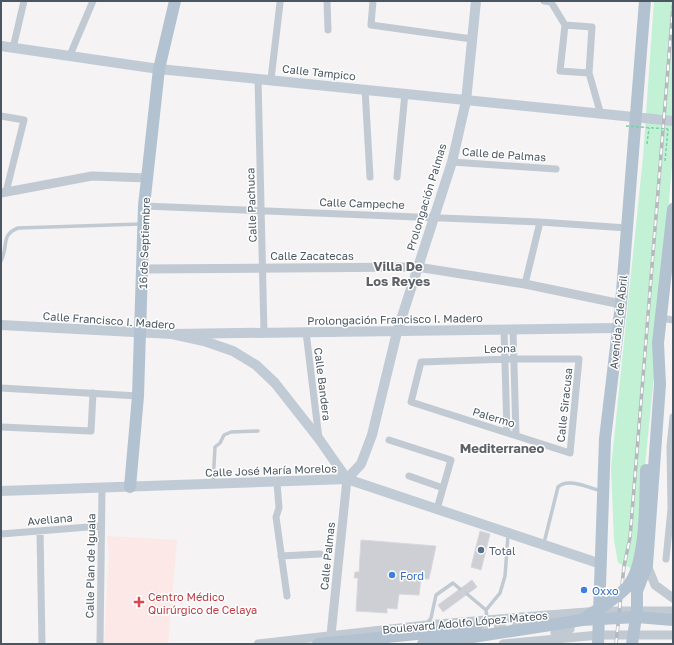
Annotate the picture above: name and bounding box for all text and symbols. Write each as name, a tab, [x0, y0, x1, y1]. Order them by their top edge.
street label: Calle Tampico	[282, 62, 357, 82]
street label: Prolongación Palmas	[403, 142, 449, 252]
street label: Calle de Palmas	[462, 145, 547, 163]
street label: Calle Pachuca	[243, 167, 259, 243]
street label: Calle Campeche	[319, 195, 405, 211]
street label: 16 de Septiembre	[136, 197, 152, 289]
street label: Calle Zacatecas	[270, 249, 354, 262]
district label: Villa De Los Reyes	[366, 258, 430, 289]
street label: Avenida 2 de Abril	[607, 274, 629, 370]
street label: Calle Francisco I. Madero	[42, 309, 176, 331]
street label: Prolongación Francisco I. Madero	[307, 311, 483, 327]
street label: Leona	[484, 341, 516, 355]
street label: Calle Bandera	[312, 347, 334, 421]
street label: Calle Siracusa	[554, 367, 574, 443]
street label: Palermo	[471, 404, 517, 430]
district label: Mediterraneo	[460, 440, 544, 456]
street label: Calle José María Morelos	[205, 461, 337, 479]
street label: Avellana	[27, 511, 73, 527]
street label: Calle Plan de Iguala	[83, 513, 97, 619]
street label: Calle Palmas	[317, 521, 337, 591]
place label: Total	[489, 544, 516, 557]
marker: Total	[476, 545, 486, 555]
place label: Ford	[400, 569, 424, 582]
marker: Ford	[387, 570, 397, 580]
place label: Oxxo	[592, 584, 619, 597]
marker: Oxxo	[579, 585, 589, 595]
place label: Centro Médico Quirúrgico de Celaya	[148, 590, 257, 616]
marker: Centro Médico Quirúrgico de Celaya	[133, 596, 145, 608]
street label: Boulevard Adolfo López Mateos	[382, 608, 548, 636]

